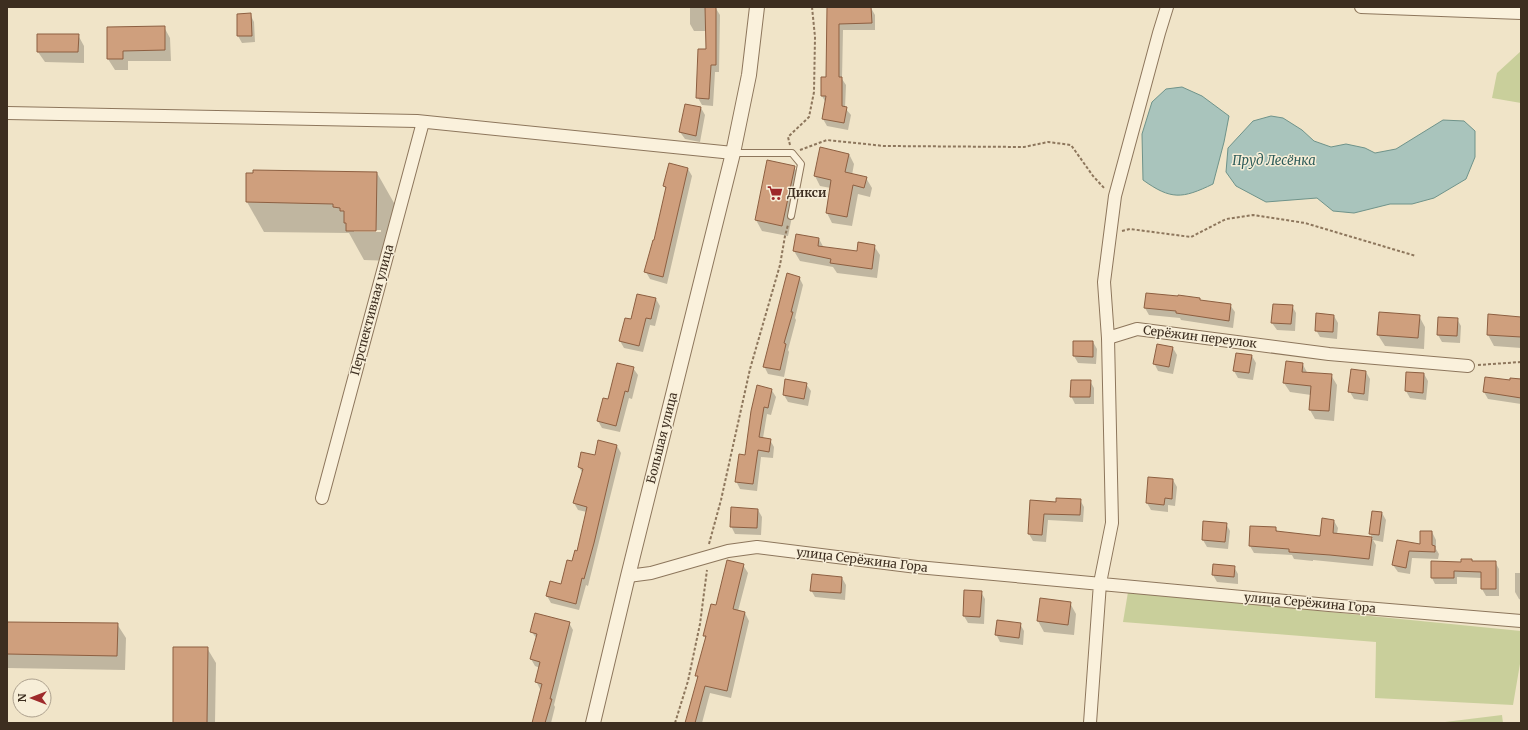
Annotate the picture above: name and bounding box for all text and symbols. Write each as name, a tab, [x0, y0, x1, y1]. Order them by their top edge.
water label: Пруд Лесёнка	[1232, 152, 1316, 169]
supermarket icon: Дикси	[766, 184, 784, 202]
place label: Дикси	[787, 185, 827, 200]
street label: Перспективная улица	[347, 242, 396, 377]
street label: Серёжин переулок	[1142, 322, 1258, 351]
street label: Большая улица	[643, 390, 680, 485]
street label: улица Серёжина Гора	[796, 544, 929, 575]
street label: улица Серёжина Гора	[1244, 589, 1377, 616]
north arrow	[12, 678, 52, 718]
text: N	[15, 693, 29, 702]

